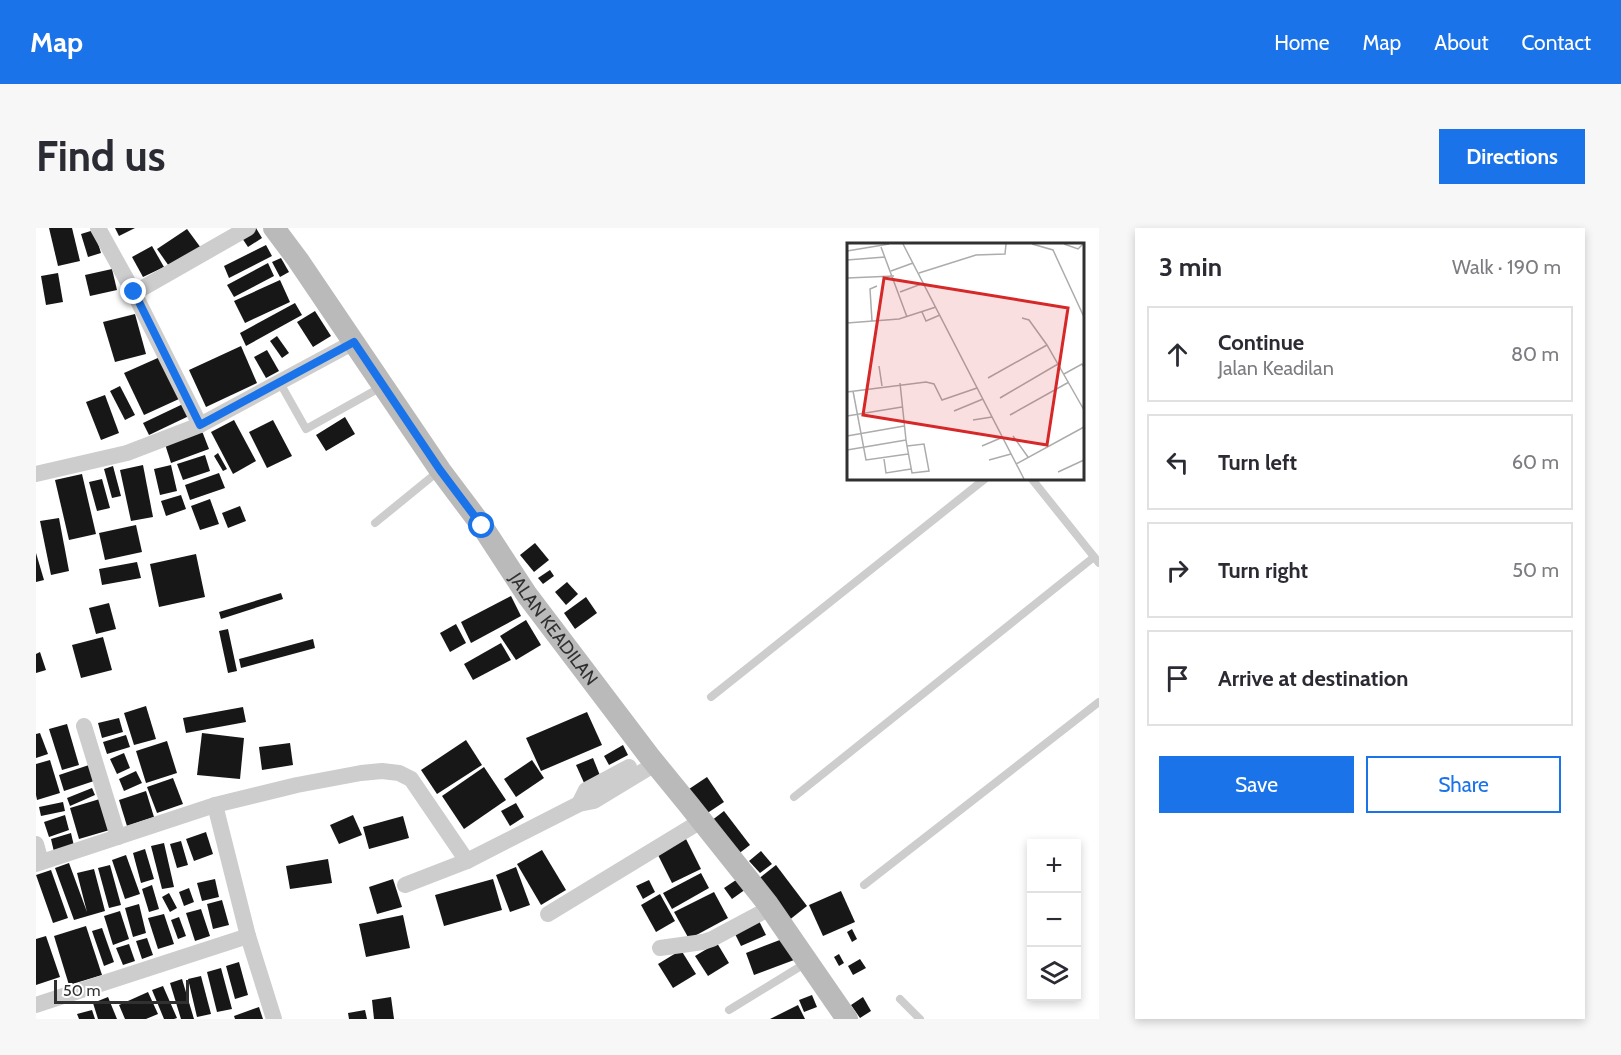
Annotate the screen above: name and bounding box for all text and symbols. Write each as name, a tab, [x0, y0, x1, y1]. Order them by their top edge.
text: Map	[30, 25, 83, 59]
text: Home	[1274, 30, 1330, 55]
text: Map	[1363, 30, 1401, 55]
text: About	[1434, 30, 1488, 55]
text: Contact	[1521, 30, 1591, 55]
button: Directions	[1439, 129, 1585, 184]
text: Find us	[36, 130, 165, 182]
inset map	[847, 243, 1084, 480]
text: 3 min	[1159, 251, 1222, 283]
text: Walk · 190 m	[1452, 255, 1561, 279]
route end	[120, 278, 146, 304]
text: Continue	[1218, 329, 1304, 356]
icon: ahead	[1161, 338, 1194, 371]
text: 80 m	[1511, 342, 1559, 366]
text: Jalan Keadilan	[1218, 356, 1334, 380]
icon: left	[1161, 446, 1194, 479]
text: Turn left	[1218, 449, 1297, 476]
text: 60 m	[1512, 450, 1559, 474]
route start	[468, 512, 494, 538]
icon: right	[1161, 554, 1194, 587]
text: Turn right	[1218, 557, 1308, 584]
text: 50 m	[1512, 558, 1559, 582]
street label: JALAN KEADILAN	[504, 568, 602, 690]
icon: arrive	[1161, 662, 1194, 695]
text: Arrive at destination	[1218, 665, 1408, 692]
button: Save	[1159, 756, 1354, 813]
button: Share	[1366, 756, 1561, 813]
map controls	[1027, 839, 1081, 1001]
button: +	[1027, 839, 1081, 893]
button: −	[1027, 893, 1081, 947]
button: layers	[1027, 947, 1081, 1001]
scale bar	[54, 977, 189, 1004]
text: 50 m	[63, 981, 100, 1000]

